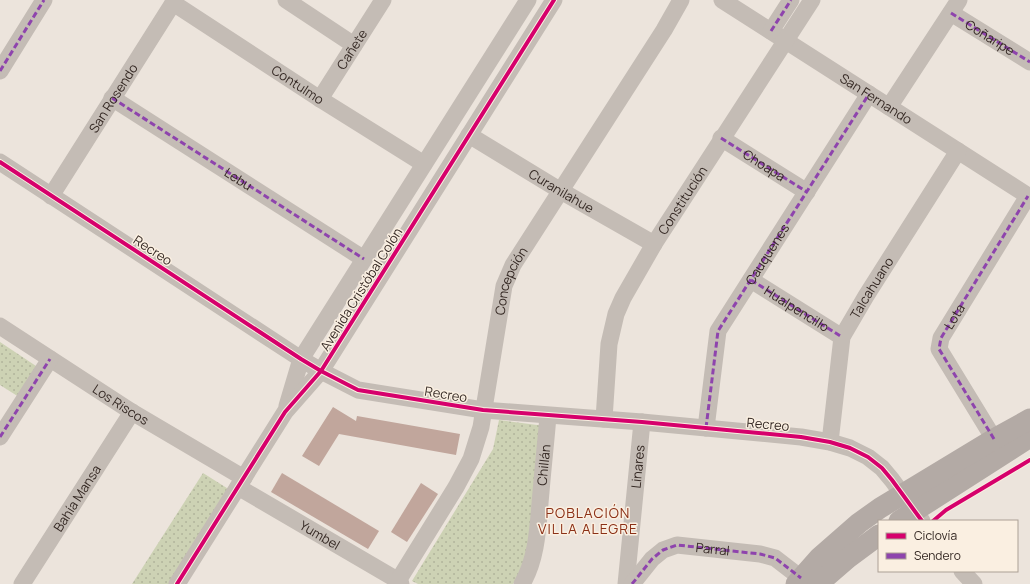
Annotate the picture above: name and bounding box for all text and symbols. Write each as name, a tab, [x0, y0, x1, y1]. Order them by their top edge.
street label: Coñaripe	[962, 15, 1019, 60]
street label: Cañete	[332, 25, 371, 73]
street label: San Rosendo	[84, 60, 142, 136]
street label: Contulmo	[268, 61, 328, 108]
street label: San Fernando	[837, 69, 916, 129]
street label: Choapa	[740, 145, 789, 185]
street label: Constitución	[654, 162, 711, 238]
street label: Lebu	[221, 163, 256, 194]
street label: Curanilahue	[525, 165, 598, 217]
street label: Cauquenes	[741, 220, 793, 288]
street label: Avenida Cristóbal Colón	[316, 224, 406, 354]
street label: Recreo	[130, 231, 176, 269]
street label: Concepción	[490, 243, 531, 316]
street label: Talcahuano	[846, 253, 898, 322]
street label: Hualpencillo	[761, 282, 833, 336]
street label: Lota	[940, 300, 969, 333]
street label: Los Riscos	[89, 380, 152, 429]
street label: Recreo	[423, 382, 469, 406]
street label: Recreo	[746, 413, 790, 435]
street label: Chillán	[533, 443, 554, 486]
street label: Linares	[626, 444, 649, 489]
street label: Bahía Mansa	[49, 461, 105, 535]
district label: POBLACIÓN VILLA ALEGRE	[538, 503, 638, 538]
street label: Yumbel	[297, 516, 344, 554]
legend	[878, 520, 1018, 572]
text: Ciclovía	[914, 527, 957, 544]
street label: Parral	[695, 538, 731, 560]
text: Sendero	[914, 547, 961, 564]

